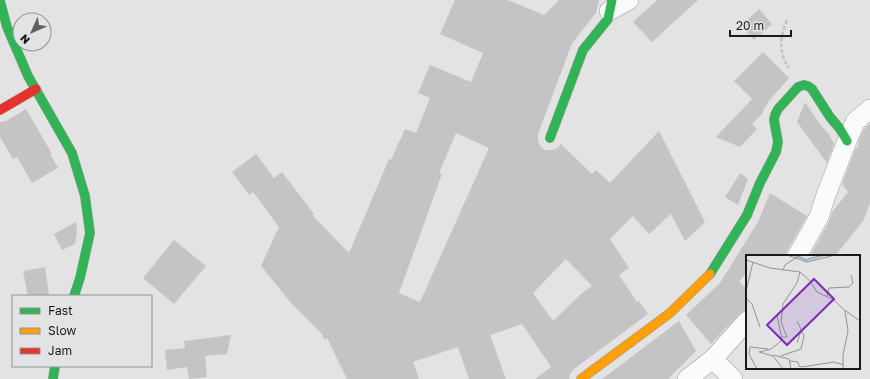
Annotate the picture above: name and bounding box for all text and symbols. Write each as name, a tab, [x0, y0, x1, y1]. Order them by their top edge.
north arrow	[12, 12, 52, 52]
scale bar	[730, 12, 791, 38]
text: 20 m	[736, 18, 764, 33]
text: N	[17, 32, 32, 47]
inset map	[746, 255, 860, 369]
legend	[12, 295, 152, 367]
text: Fast	[48, 303, 73, 318]
text: Slow	[48, 323, 76, 338]
text: Jam	[48, 343, 72, 358]

